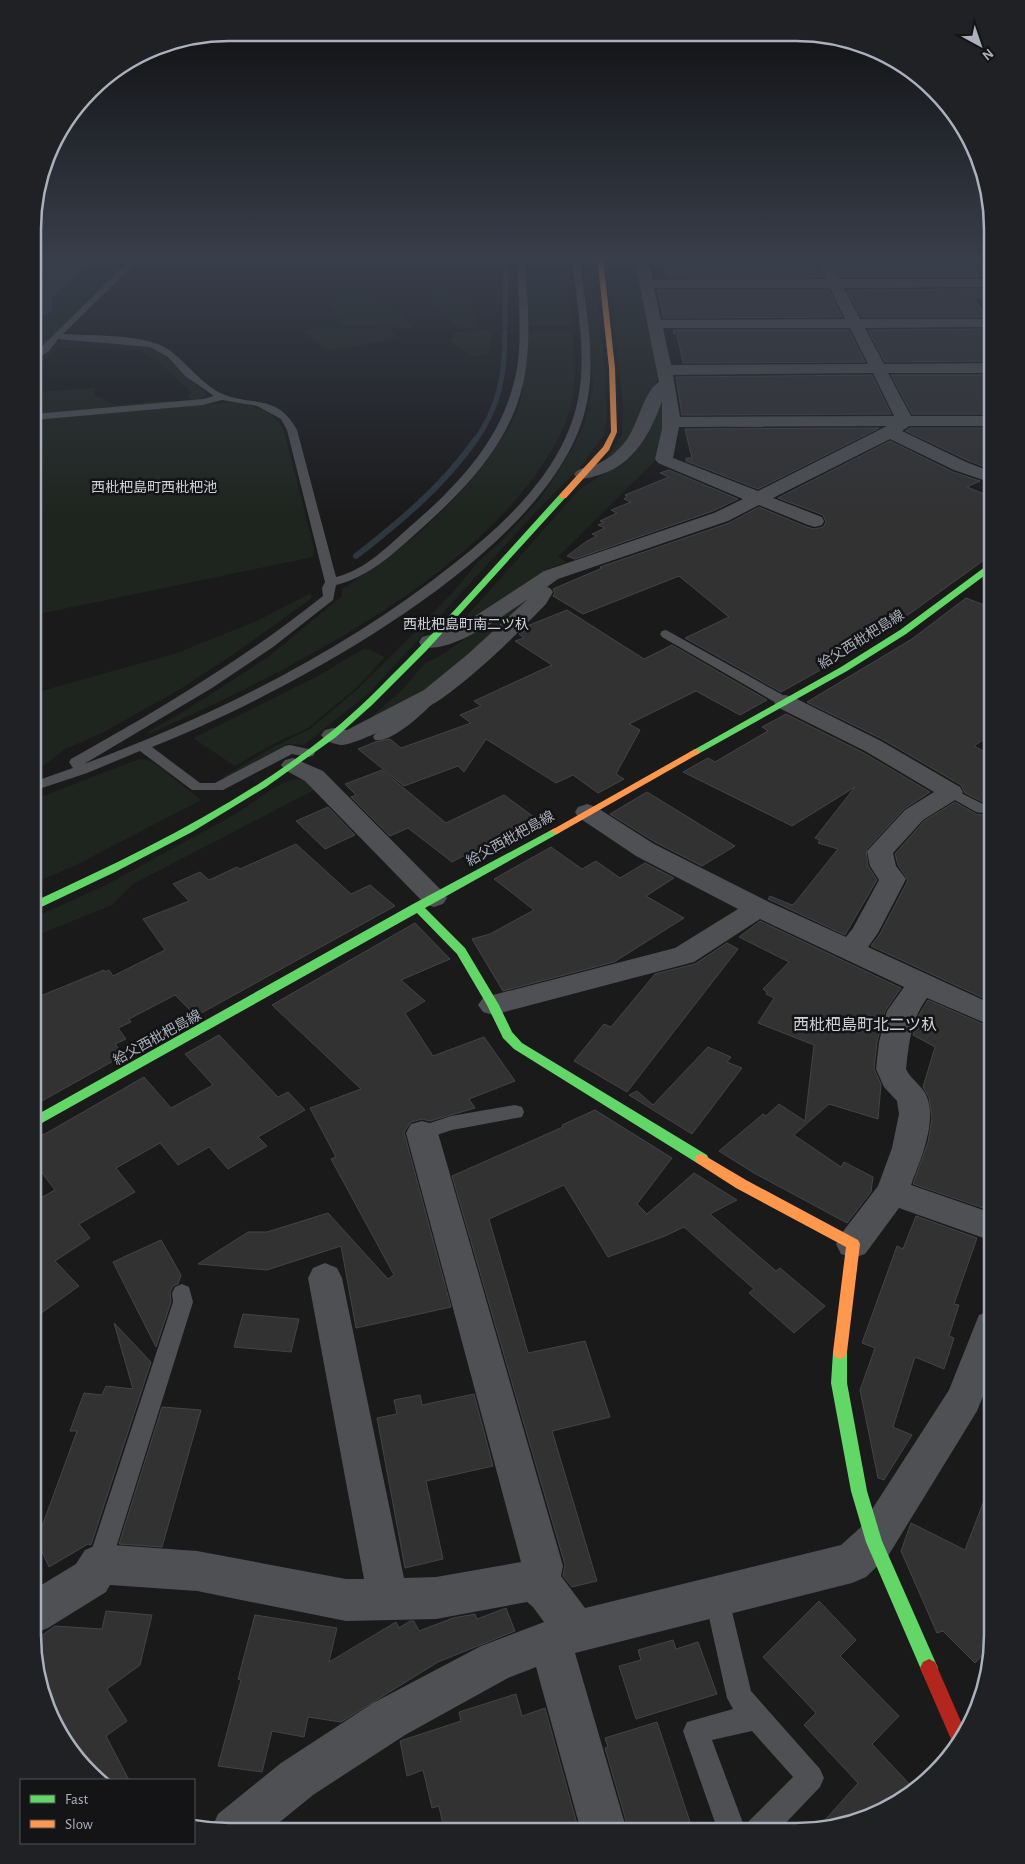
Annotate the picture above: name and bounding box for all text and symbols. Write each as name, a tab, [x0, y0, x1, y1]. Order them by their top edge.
north arrow	[955, 20, 1005, 70]
text: N	[979, 46, 996, 63]
district label: 西枇杷島町西枇杷池	[91, 479, 217, 495]
street label: 給父西枇杷島線	[815, 606, 907, 672]
district label: 西枇杷島町南二ツ杁	[403, 616, 529, 632]
street label: 給父西枇杷島線	[463, 807, 557, 869]
street label: 給父西枇杷島線	[110, 1006, 204, 1068]
district label: 西枇杷島町北二ツ杁	[793, 1016, 937, 1033]
legend	[20, 1779, 195, 1844]
text: Fast	[65, 1792, 89, 1807]
text: Slow	[65, 1817, 93, 1832]

